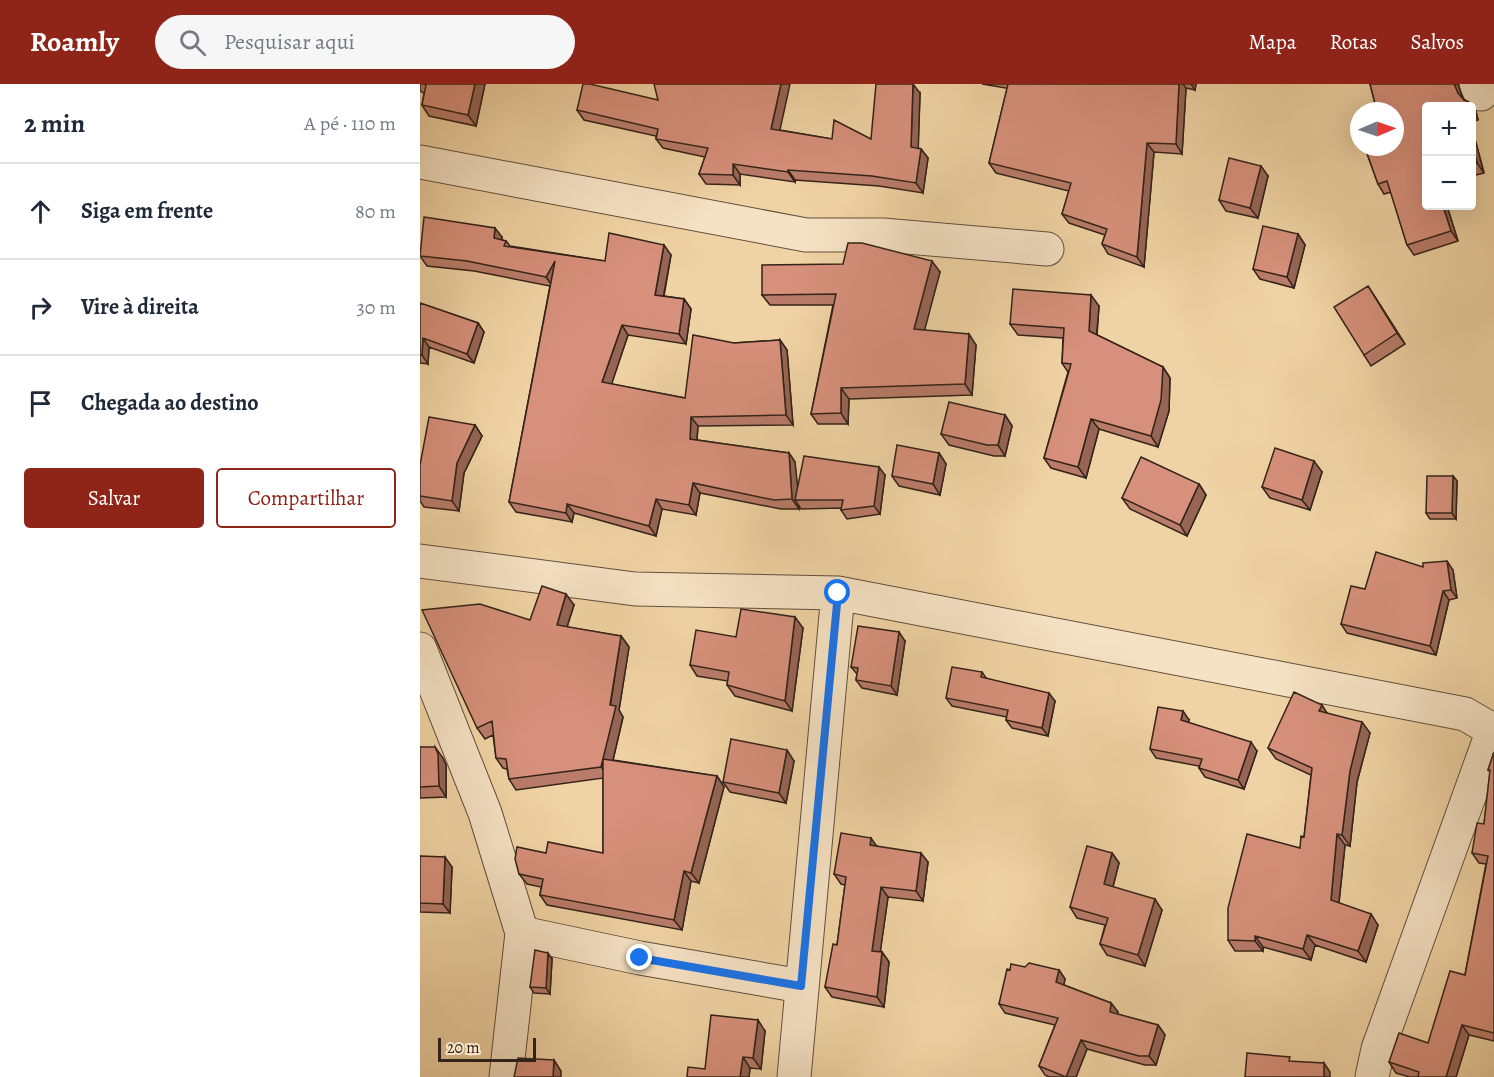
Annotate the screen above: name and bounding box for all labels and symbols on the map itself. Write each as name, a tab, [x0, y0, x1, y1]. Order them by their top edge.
north arrow	[1350, 102, 1404, 156]
route start	[824, 579, 850, 605]
route end	[626, 944, 652, 970]
scale bar	[438, 1035, 536, 1062]

